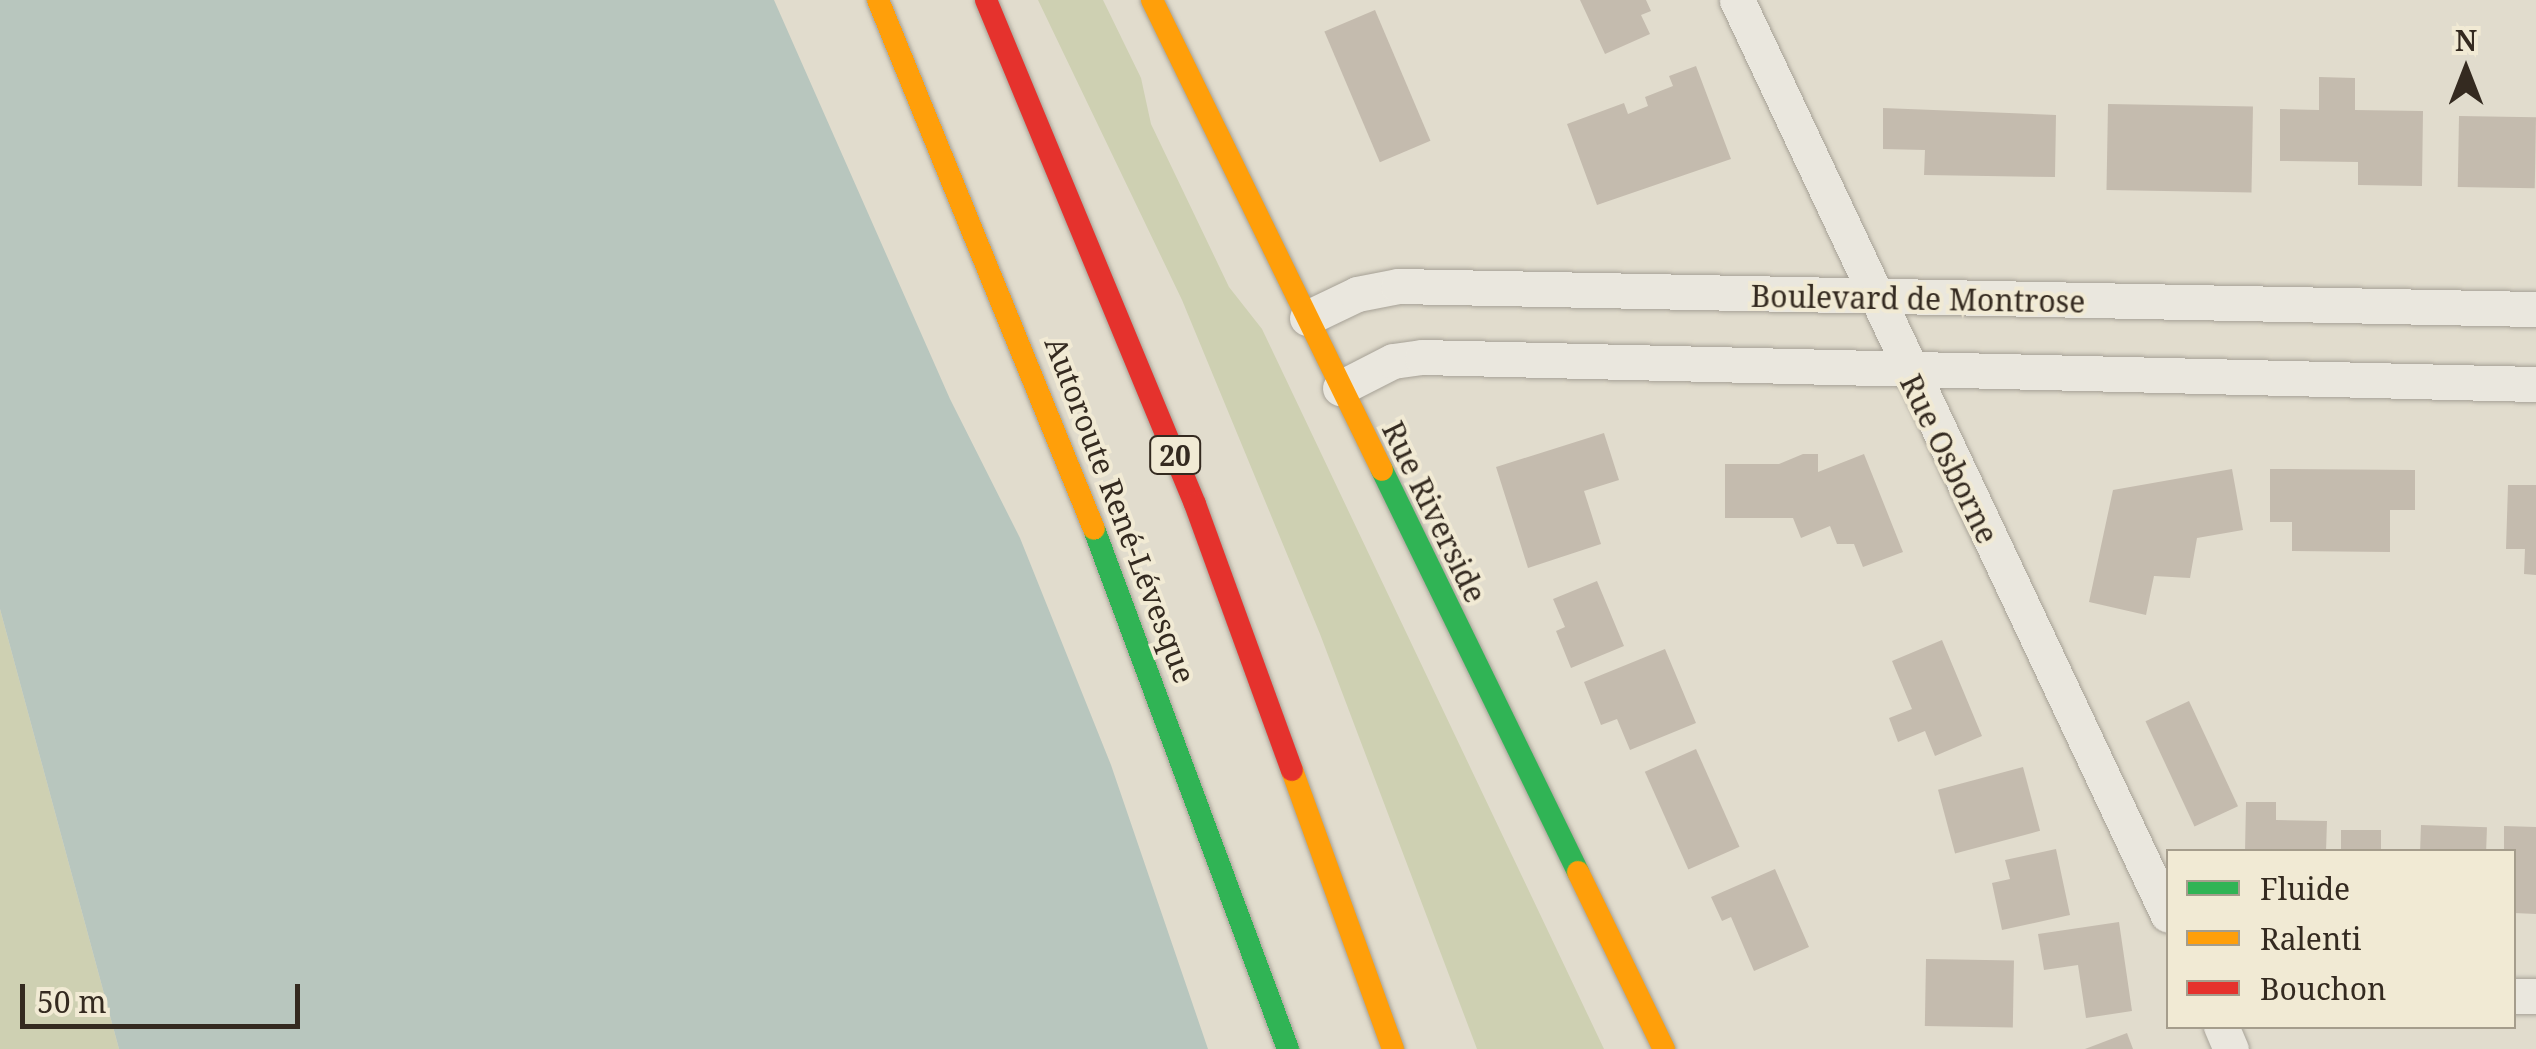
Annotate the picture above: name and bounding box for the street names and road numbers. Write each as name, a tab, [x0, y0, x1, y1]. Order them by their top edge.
street label: Boulevard de Montrose	[1750, 278, 2086, 320]
street label: Autoroute René-Lévesque	[1037, 332, 1203, 688]
street label: Rue Osborne	[1893, 369, 2005, 549]
street label: Rue Riverside	[1375, 416, 1493, 608]
road number: 20	[1148, 432, 1202, 478]

